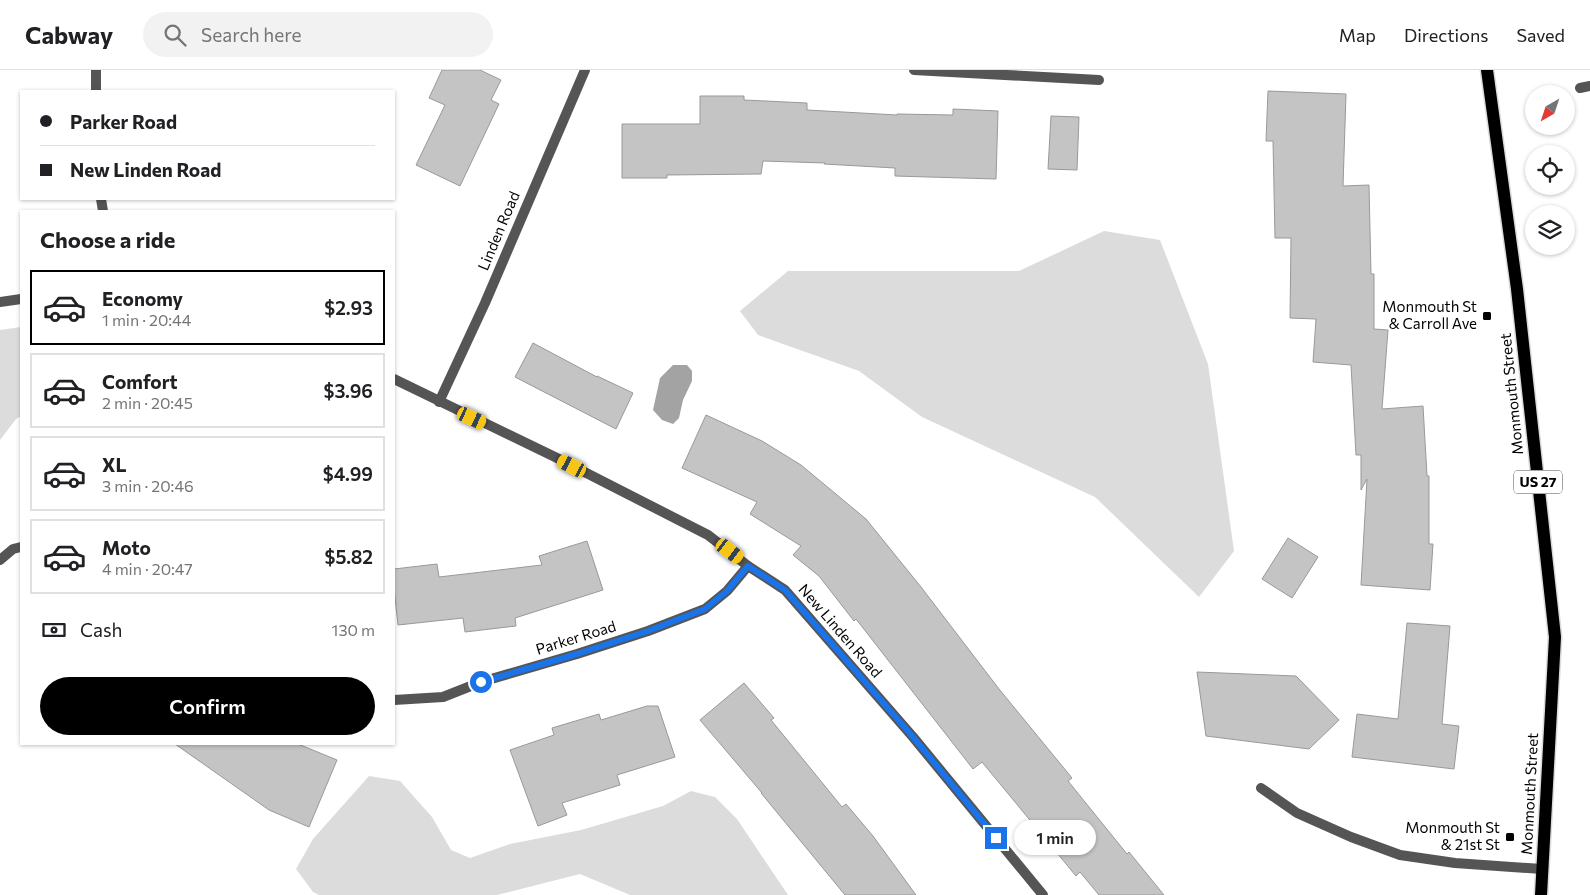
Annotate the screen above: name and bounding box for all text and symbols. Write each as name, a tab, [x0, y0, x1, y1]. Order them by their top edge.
search box	[143, 12, 493, 57]
text: Cabway	[25, 20, 113, 49]
icon: search	[161, 21, 189, 49]
text: Search here	[201, 23, 302, 46]
text: Map	[1339, 24, 1376, 46]
text: Directions	[1404, 24, 1488, 46]
text: Saved	[1516, 24, 1565, 46]
north arrow	[1525, 85, 1575, 135]
map controls	[1525, 85, 1575, 255]
text: Parker Road	[70, 110, 177, 133]
button: locate	[1525, 145, 1575, 195]
text: New Linden Road	[70, 158, 221, 181]
street label: Linden Road	[473, 188, 523, 273]
button: layers	[1525, 205, 1575, 255]
text: Choose a ride	[40, 226, 175, 253]
icon: car	[42, 285, 87, 330]
text: Economy	[102, 287, 183, 310]
text: $2.93	[324, 296, 373, 319]
place label: Monmouth St & Carroll Ave	[1382, 297, 1477, 332]
text: 1 min · 20:44	[102, 310, 191, 329]
marker: Monmouth St & Carroll Ave	[1481, 310, 1493, 322]
street label: Monmouth Street	[1496, 332, 1526, 456]
icon: car	[42, 368, 87, 413]
text: Comfort	[102, 370, 178, 393]
text: $3.96	[324, 379, 373, 402]
text: 2 min · 20:45	[102, 393, 193, 412]
car	[455, 405, 488, 431]
icon: car	[42, 451, 87, 496]
text: XL	[102, 453, 127, 476]
car	[555, 453, 588, 479]
text: $4.99	[323, 462, 373, 485]
road number: US 27	[1514, 471, 1562, 494]
text: 3 min · 20:46	[102, 476, 194, 495]
icon: car	[42, 534, 87, 579]
text: Moto	[102, 536, 151, 559]
car	[713, 536, 746, 566]
text: $5.82	[325, 545, 373, 568]
text: 4 min · 20:47	[102, 559, 193, 578]
street label: New Linden Road	[795, 580, 886, 681]
icon: cash	[40, 616, 68, 644]
street label: Parker Road	[533, 616, 618, 658]
text: Cash	[80, 618, 122, 641]
text: 130 m	[332, 620, 375, 639]
route start	[470, 671, 492, 693]
button: Confirm	[40, 677, 375, 735]
street label: Monmouth Street	[1517, 732, 1541, 855]
place label: Monmouth St & 21st St	[1405, 818, 1500, 853]
callout: 1 min	[1014, 820, 1096, 856]
route end	[985, 827, 1007, 849]
text: 1 min	[1036, 828, 1074, 847]
marker: Monmouth St & 21st St	[1504, 831, 1516, 843]

